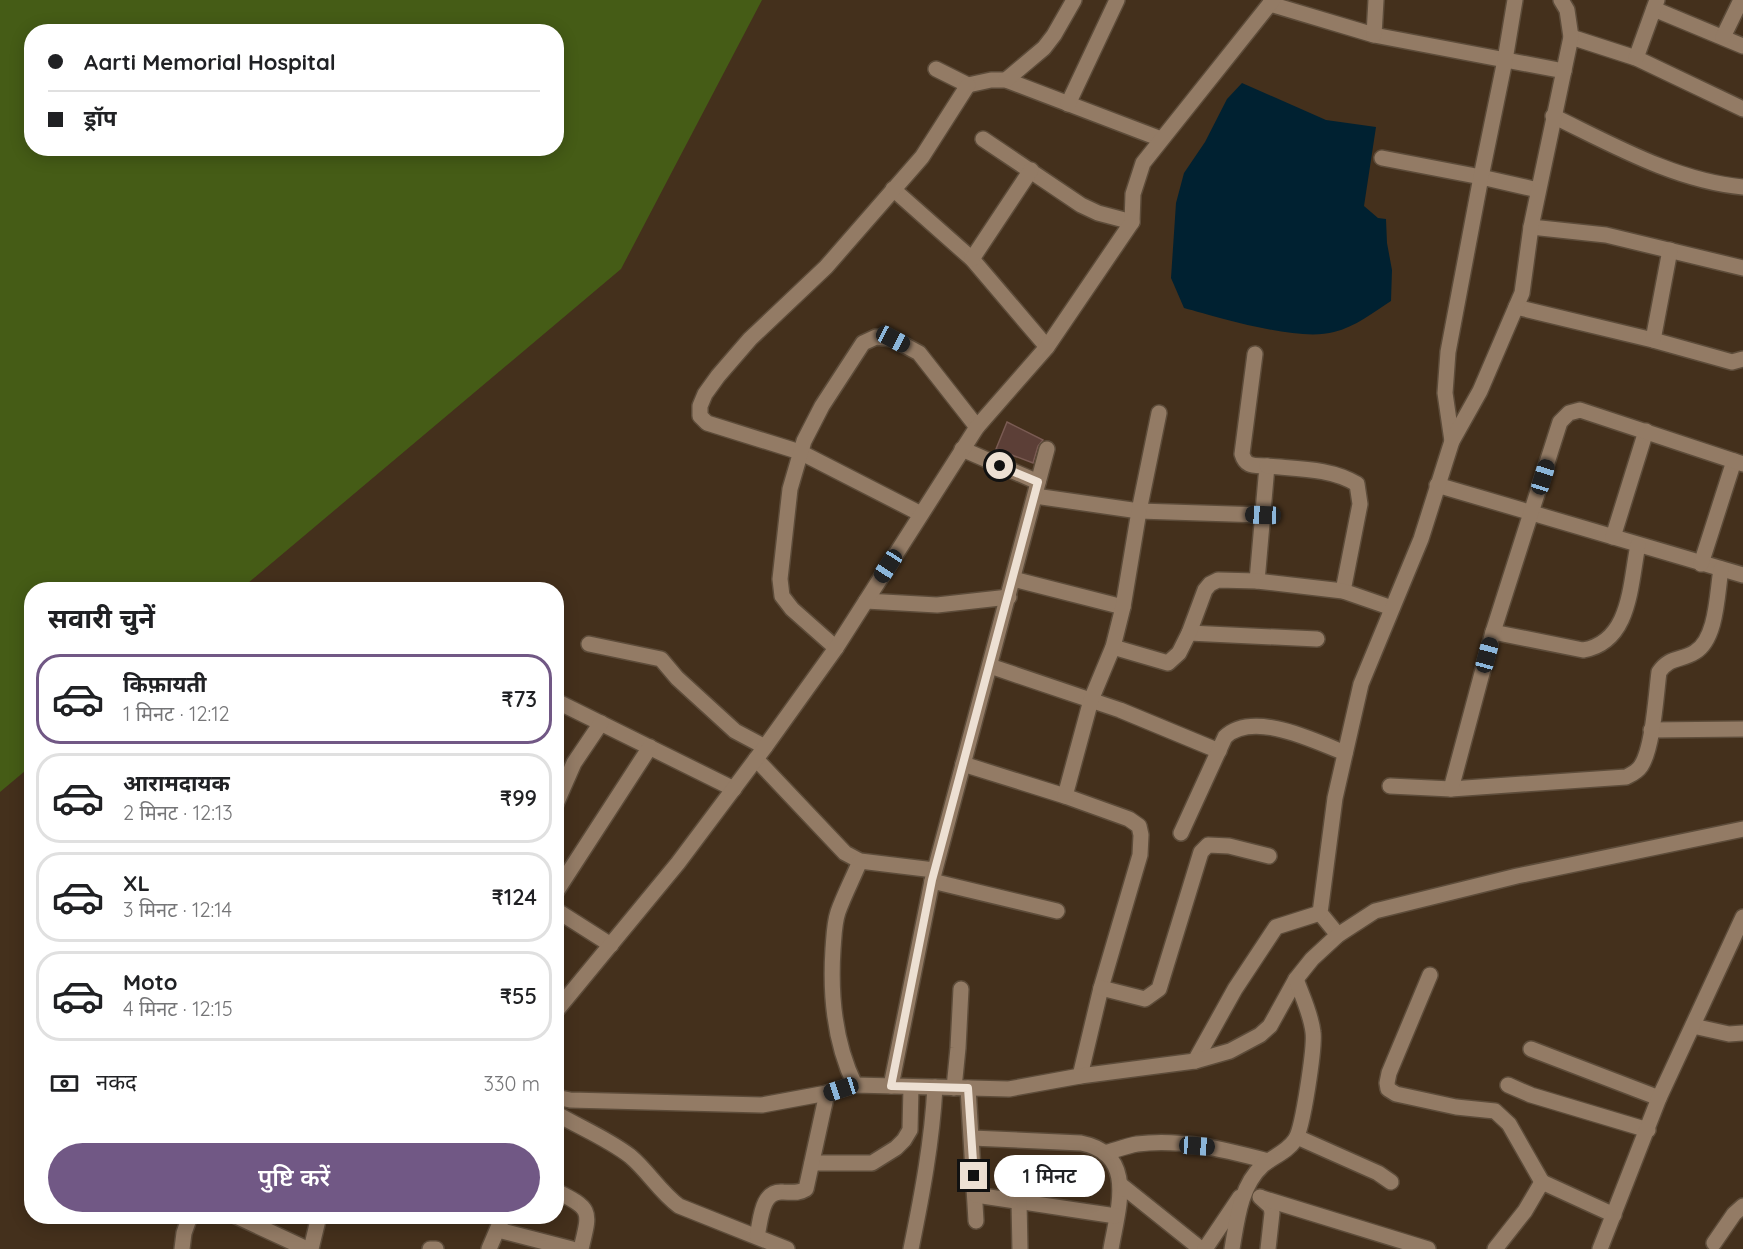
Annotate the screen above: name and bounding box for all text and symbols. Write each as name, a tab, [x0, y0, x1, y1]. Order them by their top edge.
text: Aarti Memorial Hospital	[84, 48, 336, 76]
text: ड्रॉप	[84, 104, 117, 132]
car	[873, 323, 913, 355]
route start	[986, 452, 1013, 479]
car	[1529, 457, 1557, 497]
car	[1245, 505, 1281, 525]
car	[871, 546, 905, 586]
text: सवारी चुनें	[48, 601, 155, 635]
car	[1474, 635, 1500, 675]
text: किफ़ायती	[123, 670, 207, 698]
icon: car	[51, 672, 105, 726]
text: ₹73	[501, 685, 537, 713]
text: 1 मिनट · 12:12	[123, 701, 230, 726]
text: आरामदायक	[123, 769, 230, 797]
icon: car	[51, 771, 105, 825]
text: ₹99	[500, 784, 537, 812]
text: 2 मिनट · 12:13	[123, 800, 233, 825]
text: XL	[123, 869, 150, 897]
icon: car	[51, 870, 105, 924]
text: ₹124	[492, 883, 537, 911]
text: 3 मिनट · 12:14	[123, 897, 232, 922]
text: Moto	[123, 968, 177, 996]
icon: car	[51, 969, 105, 1023]
text: ₹55	[500, 982, 537, 1010]
text: 4 मिनट · 12:15	[123, 996, 233, 1021]
icon: cash	[48, 1067, 81, 1100]
text: नकद	[96, 1068, 137, 1096]
text: 330 m	[483, 1071, 540, 1096]
car	[821, 1075, 861, 1103]
car	[1178, 1136, 1216, 1156]
button: पुष्टि करें	[48, 1143, 540, 1212]
callout: 1 मिनट	[995, 1155, 1106, 1197]
route end	[960, 1162, 987, 1189]
text: 1 मिनट	[1023, 1163, 1076, 1188]

